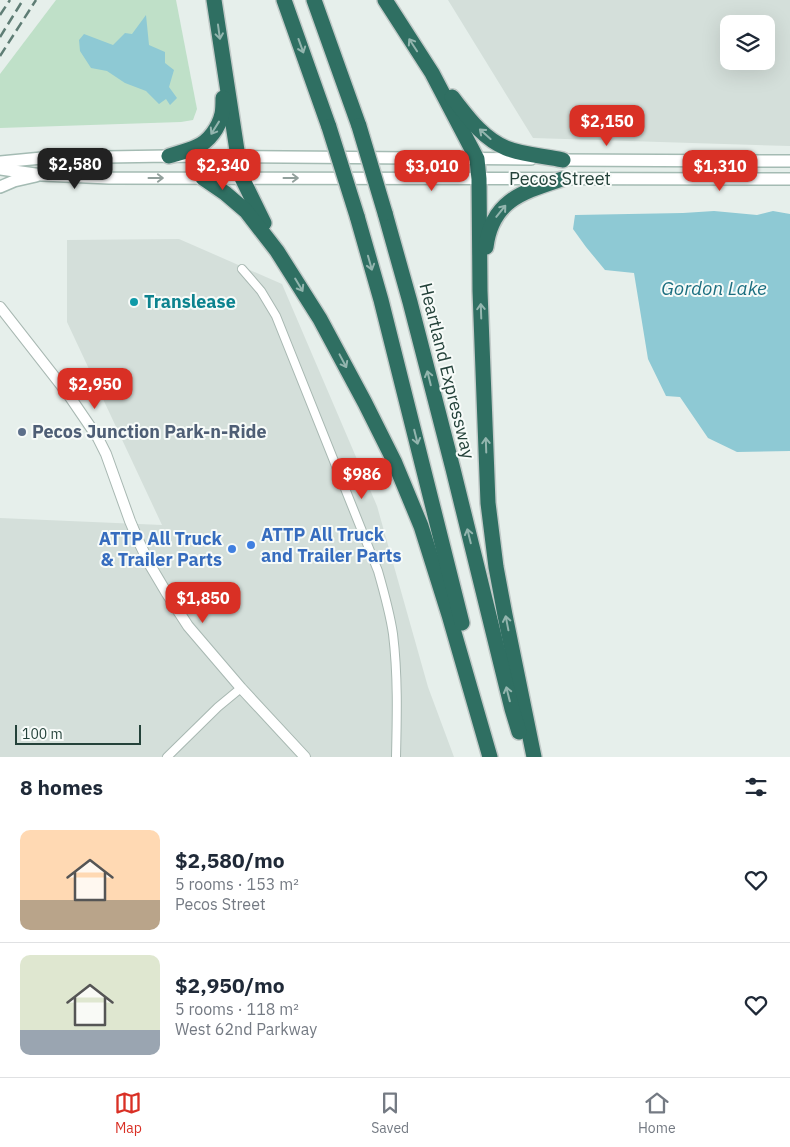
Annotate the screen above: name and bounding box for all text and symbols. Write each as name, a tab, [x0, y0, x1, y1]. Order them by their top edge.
map controls	[720, 15, 775, 70]
button: layers	[720, 15, 775, 70]
one-way arrow	[214, 24, 224, 40]
one-way arrow	[297, 38, 306, 53]
one-way arrow	[408, 38, 418, 52]
pin: $2,150	[566, 104, 648, 147]
text: $2,150	[581, 111, 633, 131]
one-way arrow	[210, 121, 221, 135]
one-way arrow	[478, 128, 491, 140]
pin: $2,580	[34, 148, 116, 190]
pin: $2,340	[182, 148, 264, 191]
pin: $3,010	[391, 150, 473, 192]
pin: $1,310	[679, 150, 761, 192]
text: $2,580	[49, 154, 101, 174]
text: $2,340	[197, 155, 249, 175]
text: $3,010	[406, 156, 458, 176]
text: $1,310	[694, 156, 746, 176]
street label: Pecos Street	[509, 167, 611, 190]
one-way arrow	[148, 173, 164, 183]
one-way arrow	[283, 174, 299, 183]
one-way arrow	[495, 205, 506, 218]
one-way arrow	[366, 254, 376, 270]
water label: Gordon Lake	[661, 276, 767, 300]
one-way arrow	[294, 277, 304, 291]
street label: Heartland Expressway	[414, 281, 480, 461]
place label: Translease	[144, 290, 236, 313]
marker: Translease	[128, 296, 140, 308]
one-way arrow	[476, 304, 486, 320]
one-way arrow	[338, 354, 348, 369]
pin: $2,950	[54, 368, 136, 410]
one-way arrow	[424, 371, 433, 387]
text: $2,950	[69, 374, 121, 394]
place label: Pecos Junction Park-n-Ride	[32, 420, 267, 443]
marker: Pecos Junction Park-n-Ride	[16, 426, 28, 438]
one-way arrow	[412, 428, 421, 444]
one-way arrow	[481, 437, 490, 453]
pin: $986	[332, 458, 392, 500]
text: $986	[343, 464, 381, 484]
place label: ATTP All Truck and Trailer Parts	[261, 523, 401, 567]
place label: ATTP All Truck & Trailer Parts	[99, 527, 223, 571]
one-way arrow	[464, 528, 473, 544]
marker: ATTP All Truck and Trailer Parts	[245, 539, 257, 551]
marker: ATTP All Truck & Trailer Parts	[226, 543, 238, 555]
pin: $1,850	[162, 582, 244, 624]
text: $1,850	[177, 588, 229, 608]
one-way arrow	[501, 616, 511, 632]
one-way arrow	[503, 686, 512, 702]
scale bar	[15, 722, 141, 745]
text: 100 m	[22, 725, 63, 743]
text: 8 homes	[20, 773, 103, 801]
icon: filters	[742, 773, 770, 801]
text: $2,580/mo	[175, 846, 285, 874]
icon: home	[60, 850, 120, 910]
icon: heart	[742, 866, 770, 894]
text: 5 rooms · 153 m²	[175, 874, 299, 894]
text: Pecos Street	[175, 894, 266, 914]
text: $2,950/mo	[175, 971, 285, 999]
icon: home	[60, 975, 120, 1035]
icon: heart	[742, 991, 770, 1019]
text: 5 rooms · 118 m²	[175, 999, 299, 1019]
text: West 62nd Parkway	[175, 1019, 317, 1039]
tab: Map	[114, 1089, 142, 1137]
tab: Saved	[371, 1089, 409, 1137]
tab: Home	[638, 1089, 676, 1137]

